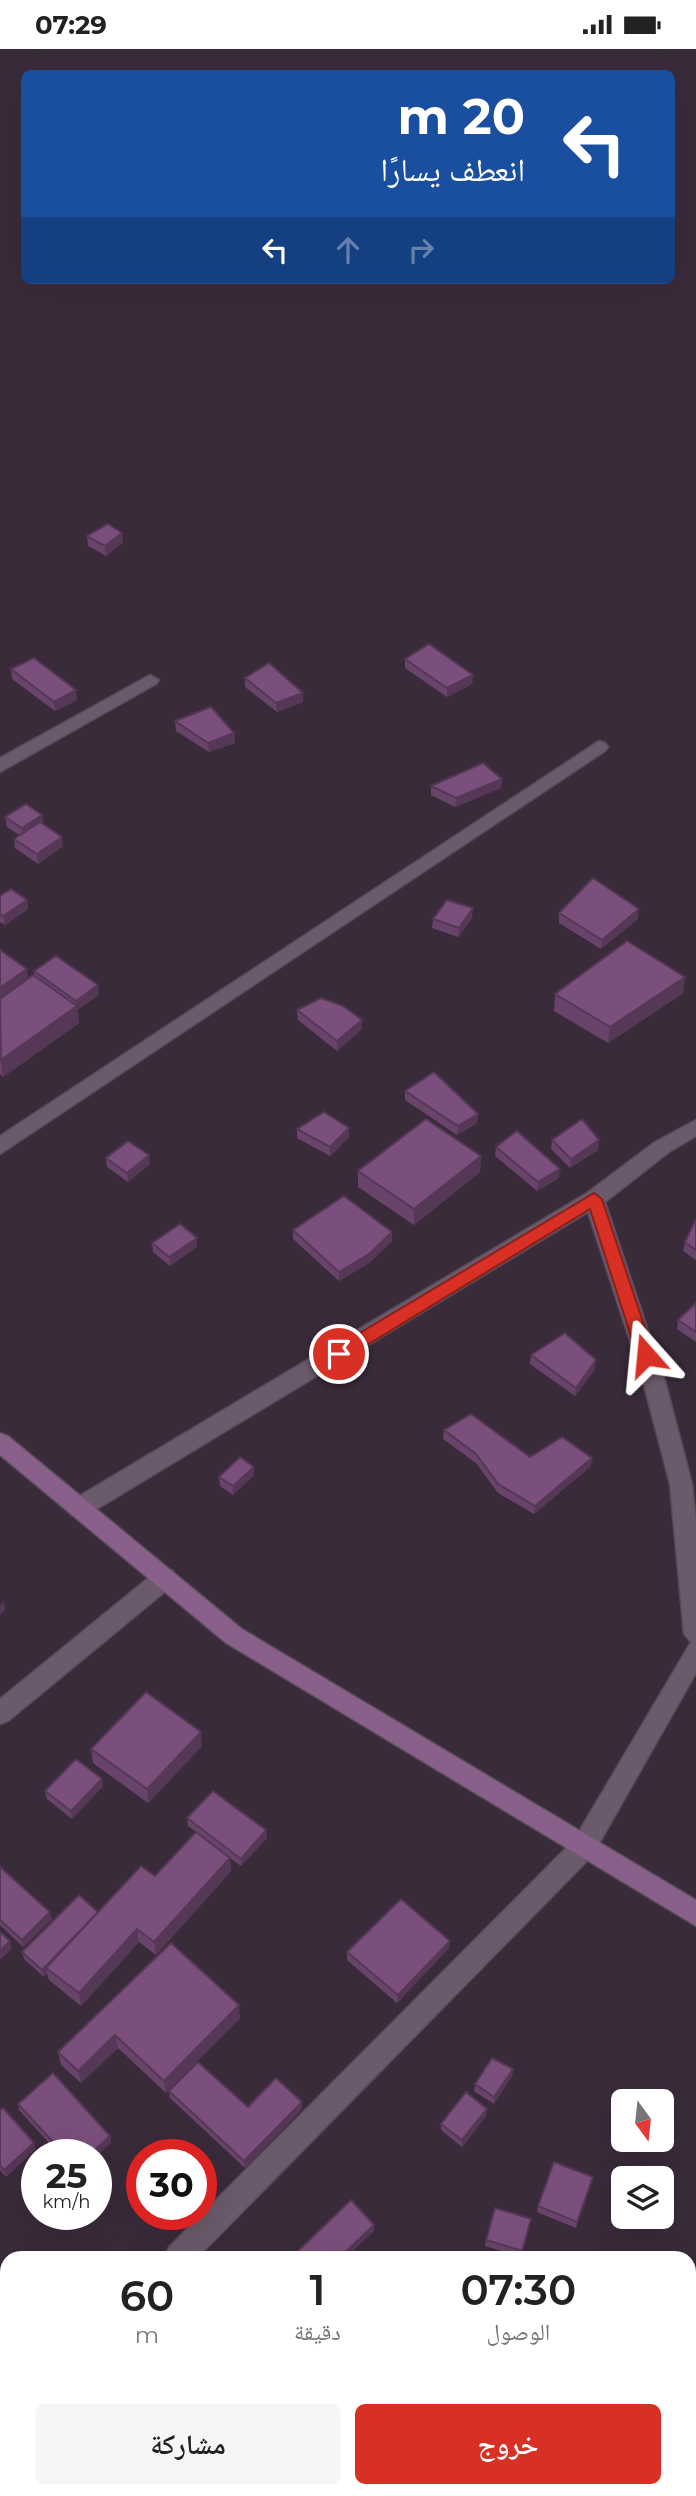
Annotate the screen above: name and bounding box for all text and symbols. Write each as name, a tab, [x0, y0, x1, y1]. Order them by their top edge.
text: 07:29	[35, 9, 107, 41]
text: 20 m	[398, 87, 525, 146]
icon: left	[549, 98, 640, 189]
text: انعطف يسارًا	[380, 150, 525, 189]
icon: left	[256, 231, 294, 269]
icon: ahead	[329, 231, 367, 269]
icon: right	[402, 231, 440, 269]
position arrow	[609, 1318, 683, 1392]
pin	[309, 1324, 369, 1384]
icon: arrive	[320, 1335, 358, 1373]
north arrow	[611, 2089, 674, 2153]
map controls	[611, 2089, 674, 2229]
speed limit sign: 30	[126, 2139, 217, 2230]
text: 25	[46, 2154, 87, 2197]
button: layers	[611, 2166, 674, 2229]
text: km/h	[42, 2191, 91, 2213]
text: 1	[309, 2264, 325, 2316]
text: 07:30	[461, 2264, 576, 2316]
text: 60	[120, 2270, 174, 2322]
text: دقيقة	[294, 2318, 341, 2346]
text: الوصول	[487, 2318, 550, 2346]
text: m	[135, 2321, 159, 2349]
button: مشاركة	[35, 2404, 341, 2484]
button: خروج	[355, 2404, 661, 2484]

